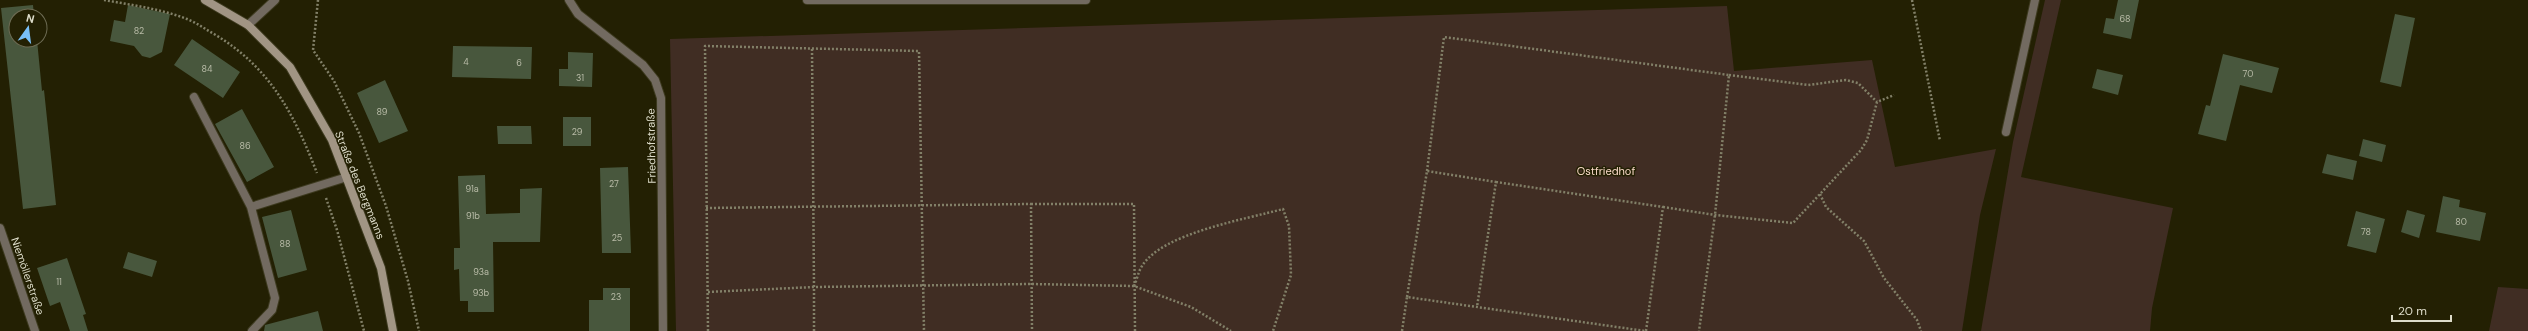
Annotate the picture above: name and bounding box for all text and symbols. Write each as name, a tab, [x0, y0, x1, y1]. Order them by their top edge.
north arrow	[8, 8, 48, 48]
text: N	[25, 11, 36, 26]
house number: 68	[2119, 13, 2131, 25]
house number: 82	[134, 25, 144, 37]
house number: 4	[463, 56, 469, 68]
house number: 6	[516, 57, 522, 69]
house number: 84	[202, 63, 213, 75]
house number: 70	[2243, 68, 2253, 80]
house number: 31	[576, 72, 584, 84]
house number: 89	[377, 106, 388, 118]
street label: Friedhofstraße	[643, 108, 659, 184]
house number: 29	[572, 126, 583, 138]
street label: Straße des Bergmanns	[332, 129, 388, 241]
house number: 86	[239, 140, 251, 152]
park label: Ostfriedhof	[1577, 164, 1635, 178]
house number: 27	[609, 178, 619, 190]
house number: 91a	[465, 183, 479, 195]
house number: 91b	[466, 210, 480, 222]
house number: 80	[2455, 216, 2467, 228]
house number: 78	[2361, 226, 2371, 238]
house number: 25	[612, 232, 622, 244]
street label: Niemöllerstraße	[8, 235, 48, 317]
house number: 88	[280, 238, 290, 250]
house number: 93a	[473, 266, 489, 278]
house number: 11	[56, 276, 62, 288]
house number: 93b	[473, 287, 490, 299]
house number: 23	[611, 291, 621, 303]
scale bar	[2392, 297, 2451, 323]
text: 20 m	[2398, 303, 2427, 319]

